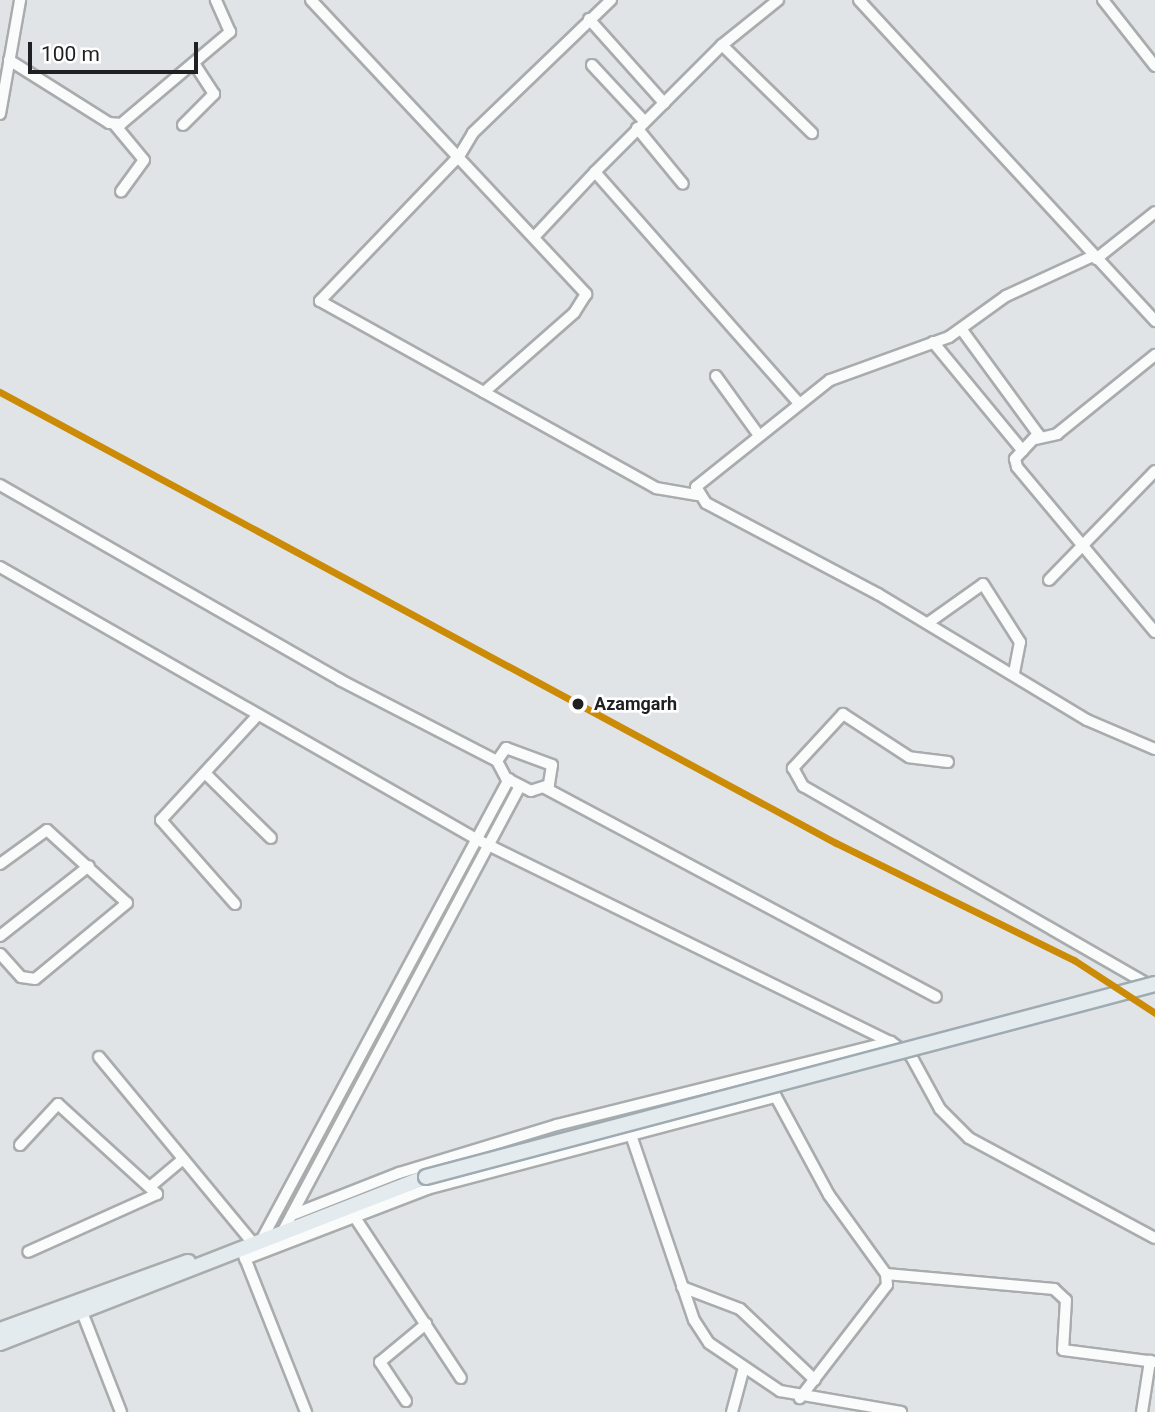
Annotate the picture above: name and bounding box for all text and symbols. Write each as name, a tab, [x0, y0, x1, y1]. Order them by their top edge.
scale bar	[32, 28, 201, 72]
text: 100 m	[41, 42, 100, 66]
place label: Azamgarh	[594, 693, 677, 715]
marker: Azamgarh	[568, 694, 588, 714]

